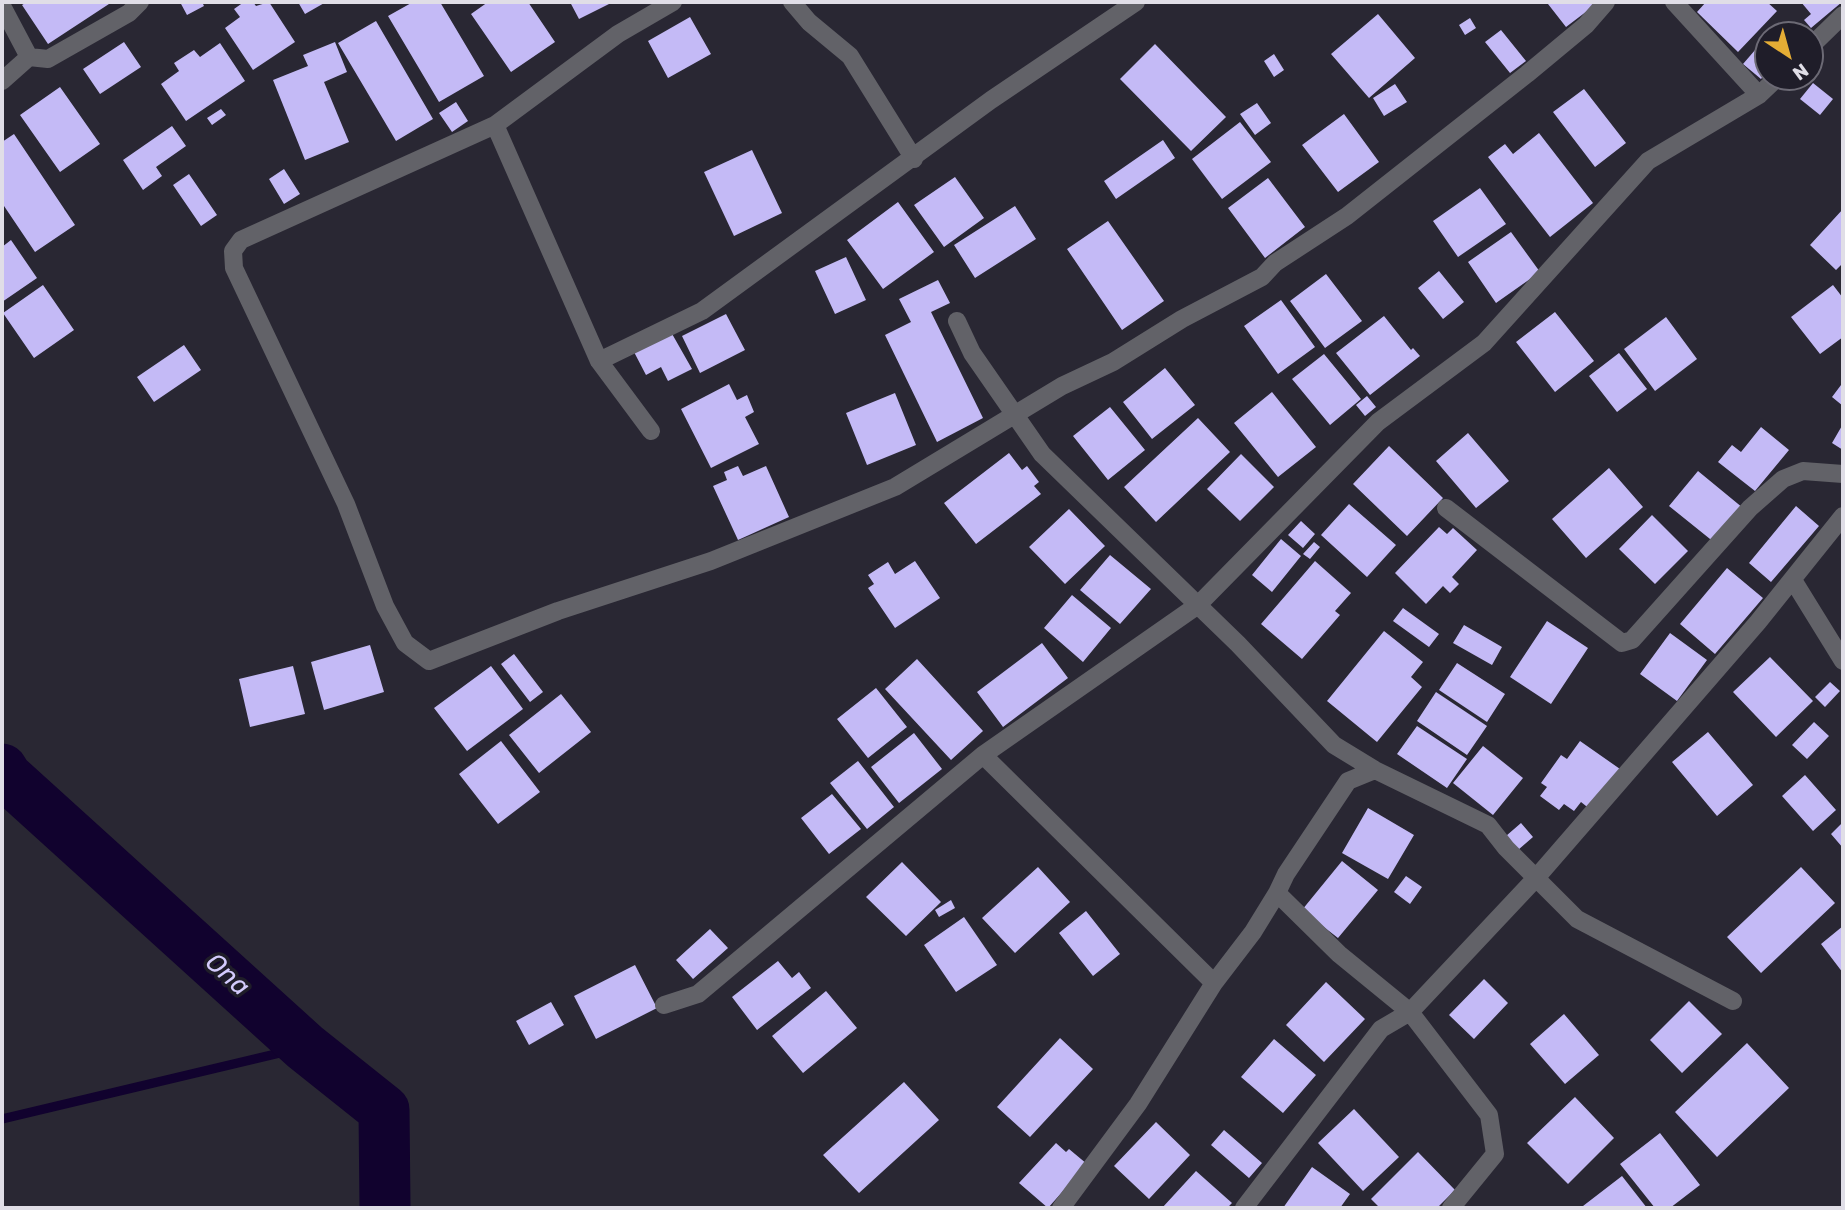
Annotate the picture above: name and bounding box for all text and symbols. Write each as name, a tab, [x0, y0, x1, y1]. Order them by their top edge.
north arrow	[1754, 21, 1824, 91]
text: N	[1788, 58, 1813, 85]
water label: Ona	[199, 947, 255, 1003]

